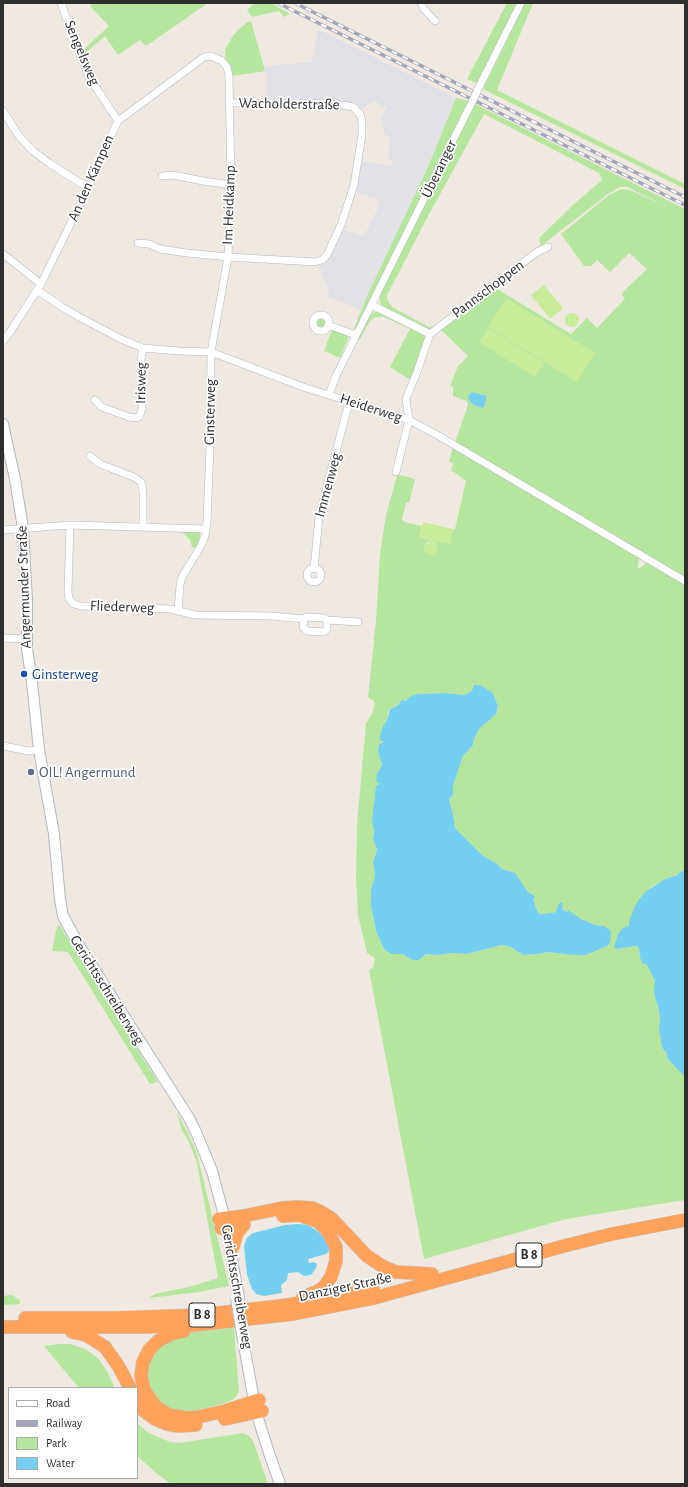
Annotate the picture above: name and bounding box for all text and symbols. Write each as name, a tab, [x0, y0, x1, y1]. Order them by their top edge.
street label: Sengelsweg	[60, 18, 104, 88]
street label: Wacholderstraße	[238, 94, 340, 114]
street label: An den Kämpen	[64, 132, 118, 224]
street label: Überanger	[417, 137, 461, 201]
street label: Im Heidkamp	[219, 165, 239, 245]
street label: Pannschoppen	[448, 256, 528, 322]
street label: Irisweg	[132, 362, 150, 404]
street label: Ginsterweg	[200, 379, 220, 445]
street label: Heiderweg	[338, 390, 404, 426]
street label: Immenweg	[311, 451, 345, 519]
street label: Angermunder Straße	[13, 525, 35, 649]
street label: Fliederweg	[89, 597, 155, 617]
place label: Ginsterweg	[32, 665, 98, 683]
marker: Ginsterweg	[19, 669, 29, 679]
place label: OIL! Angermund	[39, 763, 135, 781]
marker: OIL! Angermund	[26, 767, 36, 777]
street label: Gerichtsschreiberweg	[66, 932, 148, 1048]
street label: Gerichtsschreiberweg	[217, 1223, 257, 1351]
road number: B 8	[516, 1243, 542, 1267]
street label: Danziger Straße	[297, 1268, 393, 1306]
road number: B 8	[189, 1303, 215, 1327]
legend	[8, 1387, 138, 1479]
text: Road	[46, 1397, 70, 1409]
text: Railway	[46, 1417, 82, 1429]
text: Park	[46, 1437, 67, 1449]
text: Water	[46, 1457, 75, 1469]

